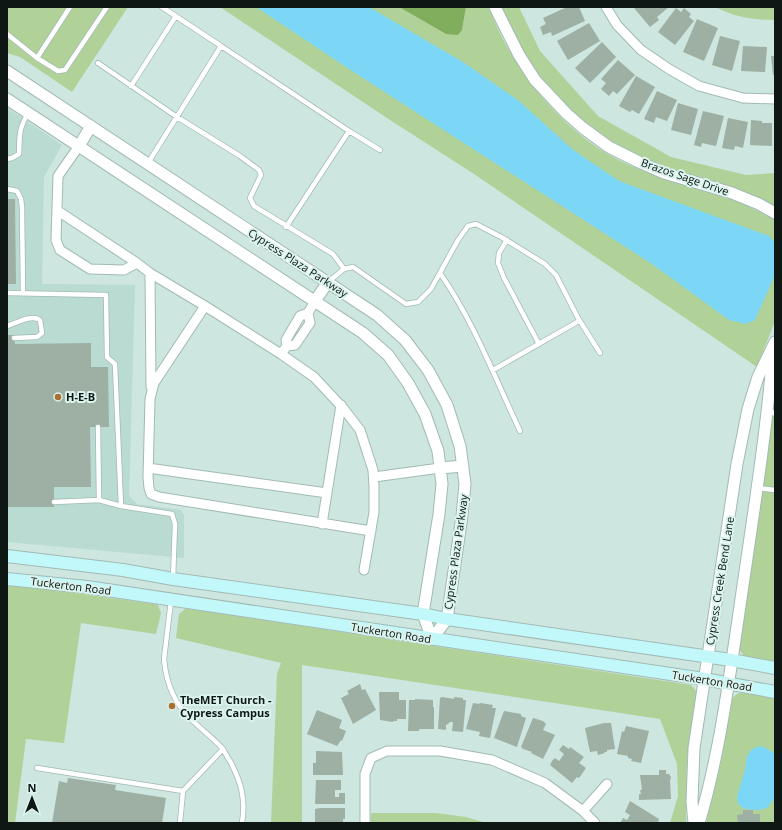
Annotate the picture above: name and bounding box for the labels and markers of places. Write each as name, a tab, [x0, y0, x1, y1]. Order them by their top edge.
place label: H-E-B	[66, 389, 95, 404]
marker: H-E-B	[53, 392, 63, 402]
place label: TheMET Church - Cypress Campus	[180, 692, 272, 720]
marker: TheMET Church - Cypress Campus	[167, 701, 177, 711]

